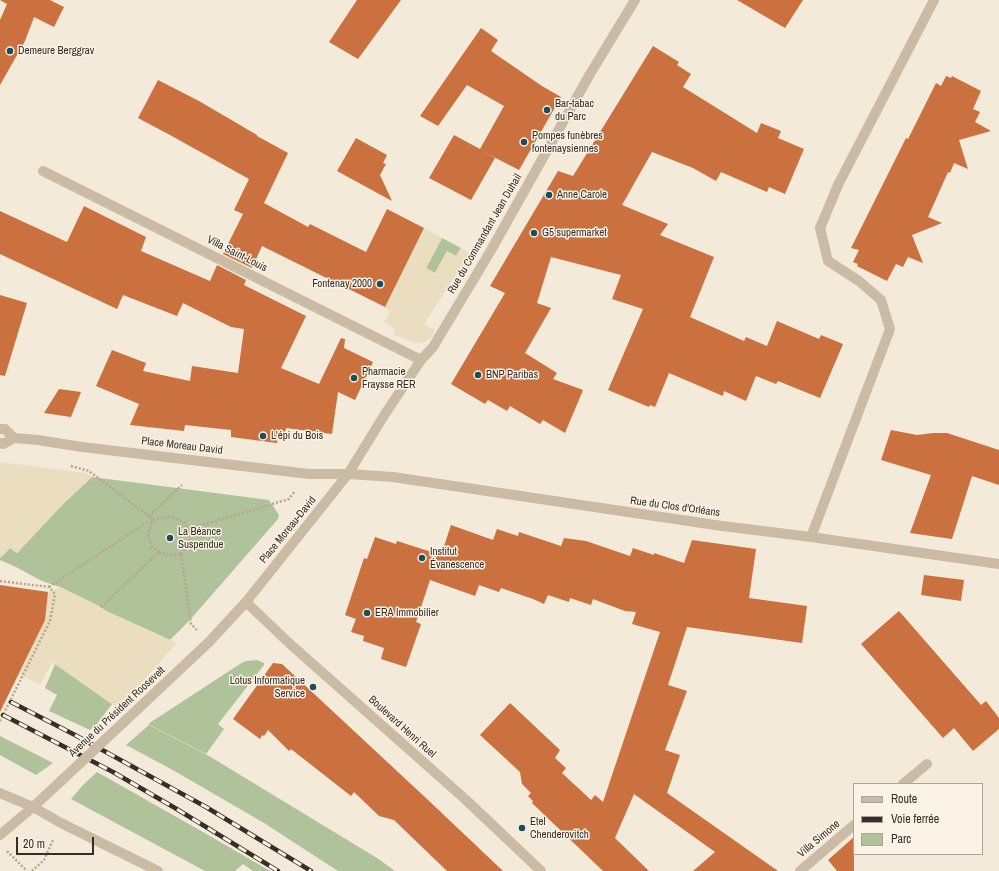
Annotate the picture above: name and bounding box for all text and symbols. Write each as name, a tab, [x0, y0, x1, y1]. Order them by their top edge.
place label: Demeure Berggrav	[18, 44, 94, 58]
marker: Demeure Berggrav	[5, 46, 15, 56]
place label: Bar-tabac du Parc	[555, 97, 594, 123]
marker: Bar-tabac du Parc	[542, 105, 552, 115]
place label: Pompes funèbres fontenaysiennes	[532, 129, 603, 155]
marker: Pompes funèbres fontenaysiennes	[519, 137, 529, 147]
street label: Rue du Commandant Jean Duhail	[445, 172, 525, 296]
place label: Anne Carole	[557, 188, 607, 202]
marker: Anne Carole	[544, 190, 554, 200]
place label: G5 supermarket	[542, 226, 607, 240]
marker: G5 supermarket	[529, 228, 539, 238]
street label: Villa Saint-Louis	[205, 233, 269, 275]
place label: Fontenay 2000	[312, 277, 372, 291]
marker: Fontenay 2000	[375, 279, 385, 289]
place label: Pharmacie Fraysse RER	[362, 365, 416, 391]
place label: BNP Paribas	[486, 368, 538, 382]
marker: BNP Paribas	[473, 370, 483, 380]
marker: Pharmacie Fraysse RER	[349, 373, 359, 383]
place label: L'épi du Bois	[271, 429, 323, 443]
marker: L'épi du Bois	[258, 431, 268, 441]
street label: Place Moreau David	[141, 434, 223, 458]
street label: Place Moreau-David	[257, 494, 319, 566]
street label: Rue du Clos d'Orléans	[629, 494, 721, 520]
place label: La Béance Suspendue	[178, 525, 224, 551]
marker: La Béance Suspendue	[165, 533, 175, 543]
place label: Institut Évanescence	[430, 545, 484, 571]
marker: Institut Évanescence	[417, 553, 427, 563]
place label: ERA Immobilier	[375, 606, 439, 620]
marker: ERA Immobilier	[362, 608, 372, 618]
street label: Avenue du Président Roosevelt	[66, 664, 168, 760]
place label: Lotus Informatique Service	[230, 674, 305, 700]
marker: Lotus Informatique Service	[308, 682, 318, 692]
street label: Boulevard Henri Ruel	[366, 693, 438, 761]
legend	[853, 783, 983, 855]
text: Route	[891, 791, 917, 807]
text: Voie ferrée	[891, 811, 939, 827]
place label: Etel Chenderovitch	[530, 815, 589, 841]
street label: Villa Simone	[795, 818, 843, 860]
marker: Etel Chenderovitch	[517, 823, 527, 833]
scale bar	[18, 829, 96, 855]
text: Parc	[891, 831, 911, 847]
text: 20 m	[23, 836, 45, 852]

